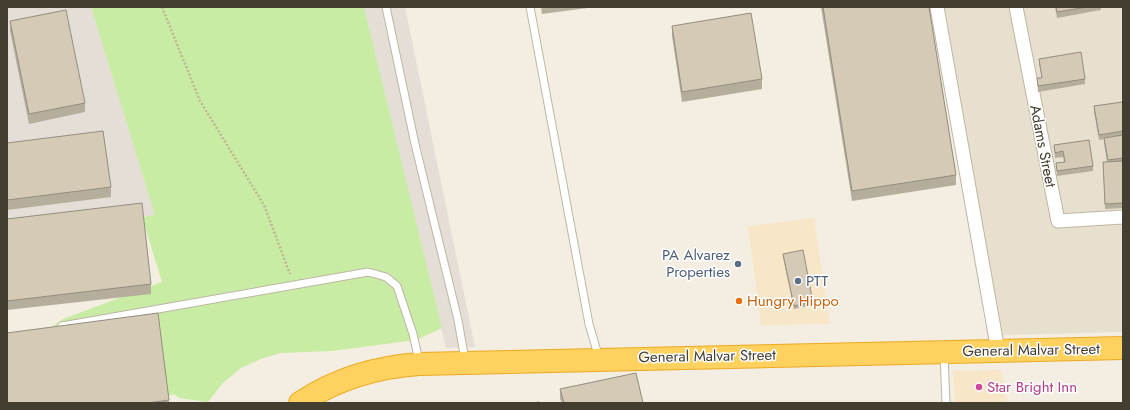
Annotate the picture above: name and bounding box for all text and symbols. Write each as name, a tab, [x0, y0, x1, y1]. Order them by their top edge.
street label: Adams Street	[1024, 103, 1062, 190]
place label: PA Alvarez Properties	[662, 244, 730, 283]
marker: PA Alvarez Properties	[733, 259, 743, 269]
place label: PTT	[806, 270, 828, 292]
marker: PTT	[793, 276, 803, 286]
place label: Hungry Hippo	[747, 290, 839, 312]
marker: Hungry Hippo	[734, 296, 744, 306]
street label: General Malvar Street	[962, 338, 1100, 362]
street label: General Malvar Street	[638, 344, 776, 368]
place label: Star Bright Inn	[987, 376, 1077, 398]
marker: Star Bright Inn	[974, 382, 984, 392]

